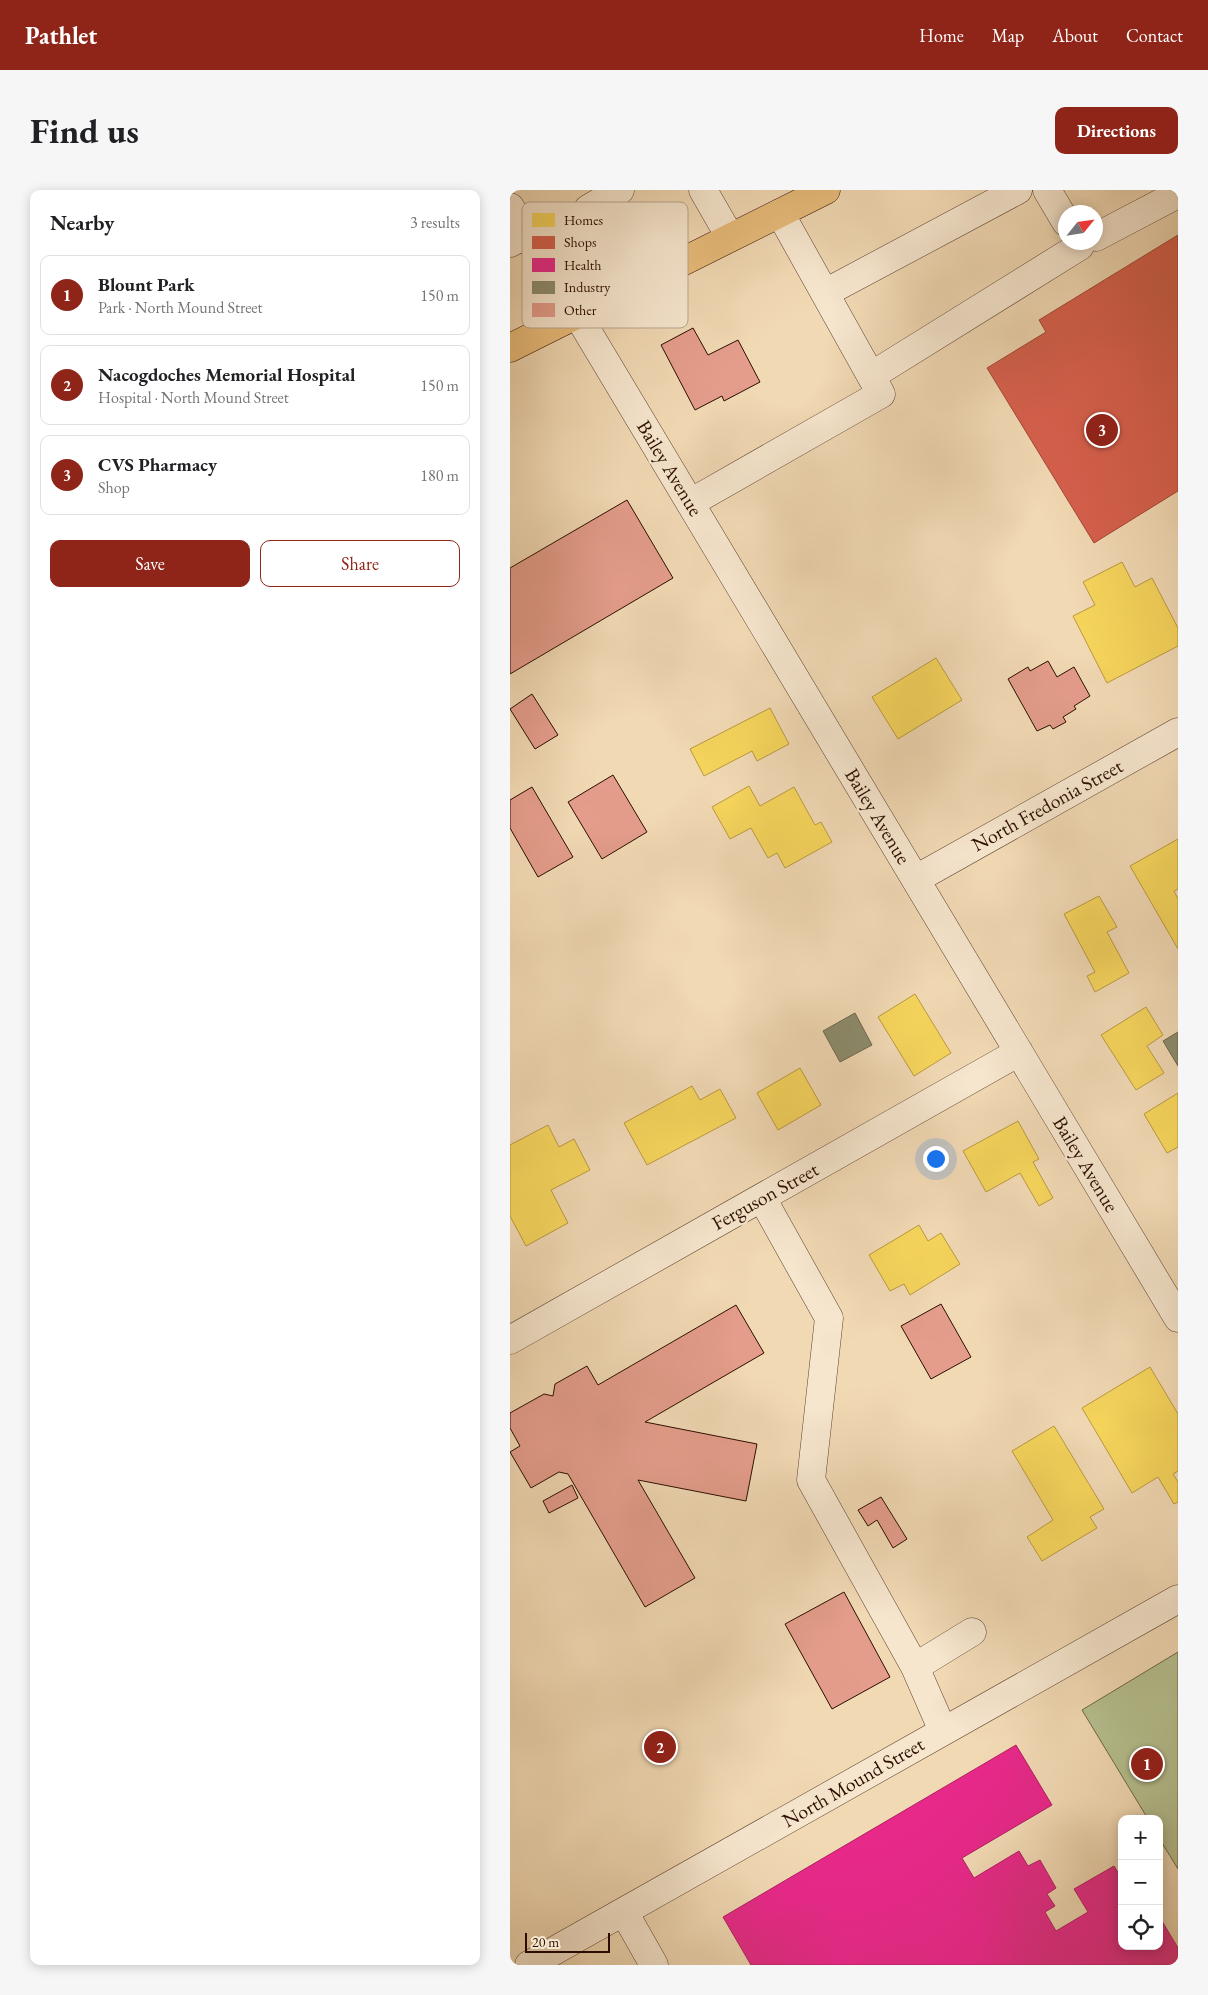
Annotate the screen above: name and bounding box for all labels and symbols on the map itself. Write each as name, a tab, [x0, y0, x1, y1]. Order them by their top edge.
legend	[522, 202, 688, 328]
north arrow	[1058, 205, 1103, 250]
text: Homes	[564, 211, 604, 229]
text: Shops	[564, 233, 597, 251]
text: Health	[564, 256, 601, 274]
text: Industry	[564, 278, 611, 296]
text: Other	[564, 301, 597, 319]
pin: 3	[1086, 411, 1118, 449]
street label: Bailey Avenue	[631, 415, 709, 521]
street label: North Fredonia Street	[967, 752, 1128, 857]
street label: Bailey Avenue	[839, 763, 917, 869]
street label: Bailey Avenue	[1047, 1111, 1125, 1217]
your location	[923, 1146, 949, 1172]
street label: Ferguson Street	[707, 1156, 824, 1236]
pin: 2	[644, 1728, 676, 1766]
street label: North Mound Street	[777, 1730, 929, 1833]
pin: 1	[1131, 1745, 1163, 1783]
scale bar	[525, 1930, 610, 1953]

